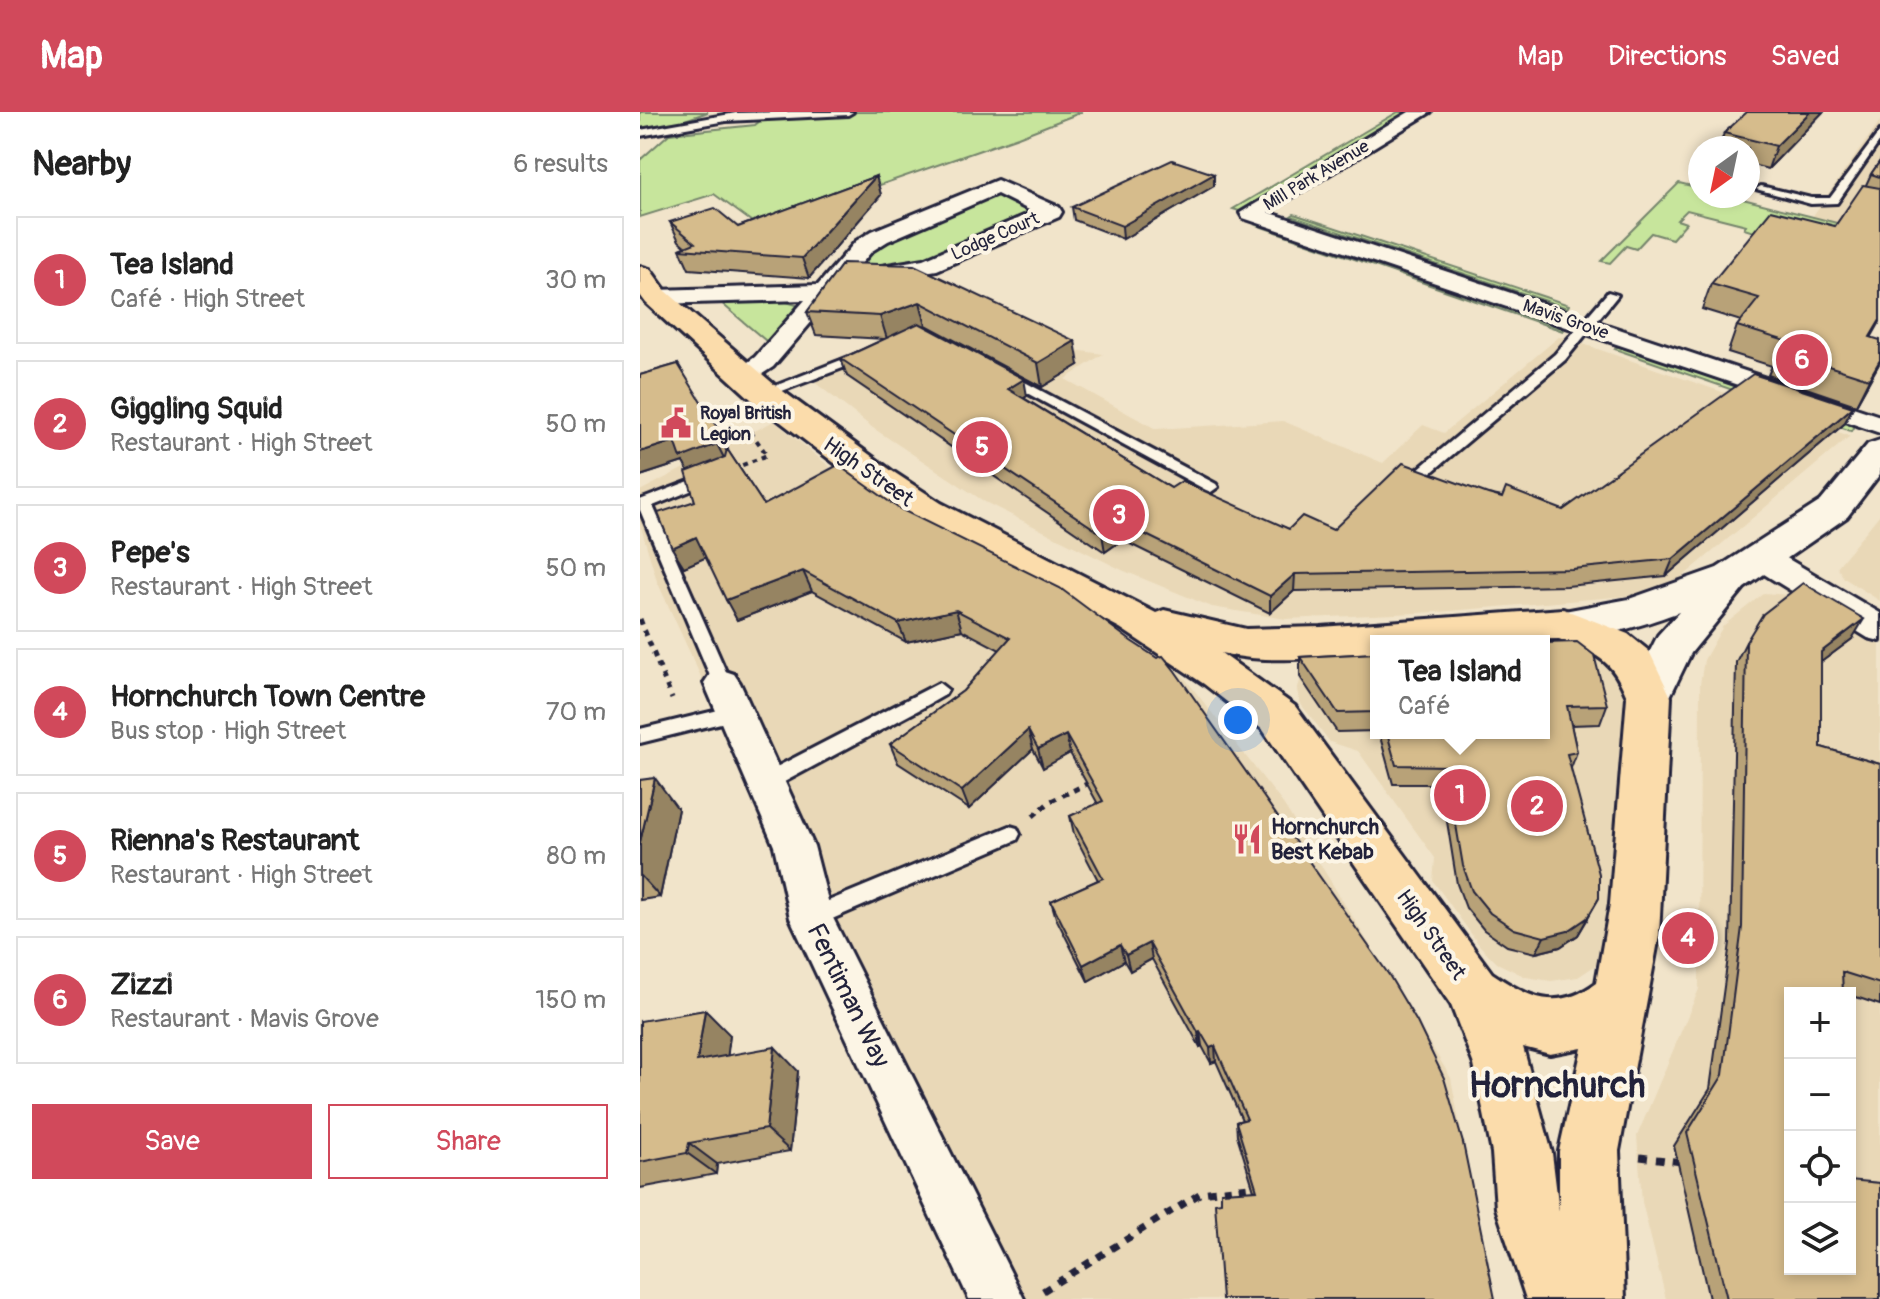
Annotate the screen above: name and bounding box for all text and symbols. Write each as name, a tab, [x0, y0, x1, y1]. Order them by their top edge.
text: Map	[40, 32, 103, 80]
text: Map	[1517, 39, 1564, 74]
text: Directions	[1608, 39, 1727, 74]
text: Saved	[1771, 39, 1840, 74]
street label: Mill Park Avenue	[1259, 135, 1373, 216]
north arrow	[1688, 136, 1760, 208]
text: Nearby	[32, 143, 131, 186]
text: 6 results	[513, 148, 608, 180]
street label: Lodge Court	[948, 207, 1043, 266]
text: Tea Island	[110, 246, 234, 283]
text: 1	[55, 264, 65, 296]
text: 30 m	[545, 264, 606, 296]
text: Café · High Street	[110, 283, 305, 315]
street label: Mavis Grove	[1520, 294, 1612, 345]
pin: 6	[1776, 330, 1828, 390]
text: Giggling Squid	[110, 390, 283, 427]
place label: Royal British Legion	[700, 402, 792, 446]
public building icon: Royal British Legion	[659, 406, 693, 440]
text: 2	[53, 408, 67, 440]
text: 50 m	[545, 408, 606, 440]
pin: 5	[956, 417, 1008, 477]
text: Restaurant · High Street	[110, 427, 373, 459]
street label: High Street	[818, 431, 919, 513]
pin: 3	[1093, 485, 1145, 545]
text: Pepe's	[110, 534, 190, 571]
text: 3	[53, 552, 67, 584]
text: 50 m	[545, 552, 606, 584]
text: Restaurant · High Street	[110, 571, 373, 603]
popup	[1370, 635, 1550, 739]
text: Tea Island	[1398, 653, 1522, 690]
text: Hornchurch Town Centre	[110, 678, 425, 715]
text: Café	[1398, 690, 1451, 722]
text: 4	[52, 696, 68, 728]
text: 70 m	[546, 696, 606, 728]
your location	[1218, 700, 1258, 740]
text: Bus stop · High Street	[110, 715, 346, 747]
pin: 1	[1434, 765, 1486, 825]
pin: 2	[1511, 776, 1563, 836]
place label: Hornchurch Best Kebab	[1271, 813, 1379, 866]
text: Rienna's Restaurant	[110, 822, 359, 859]
restaurant icon: Hornchurch Best Kebab	[1230, 822, 1264, 856]
text: 5	[53, 840, 67, 872]
text: 80 m	[546, 840, 606, 872]
text: Restaurant · High Street	[110, 859, 373, 891]
street label: High Street	[1390, 884, 1473, 985]
pin: 4	[1662, 908, 1714, 968]
street label: Fentiman Way	[799, 918, 897, 1073]
text: Zizzi	[110, 966, 172, 1003]
text: 6	[52, 984, 68, 1016]
text: 150 m	[535, 984, 606, 1016]
map controls	[1784, 987, 1856, 1275]
button: +	[1784, 987, 1856, 1059]
text: Restaurant · Mavis Grove	[110, 1003, 379, 1035]
button: −	[1784, 1059, 1856, 1131]
district label: Hornchurch	[1469, 1063, 1645, 1108]
button: Save	[32, 1104, 312, 1179]
button: Share	[328, 1104, 608, 1179]
button: locate	[1784, 1131, 1856, 1203]
button: layers	[1784, 1203, 1856, 1275]

